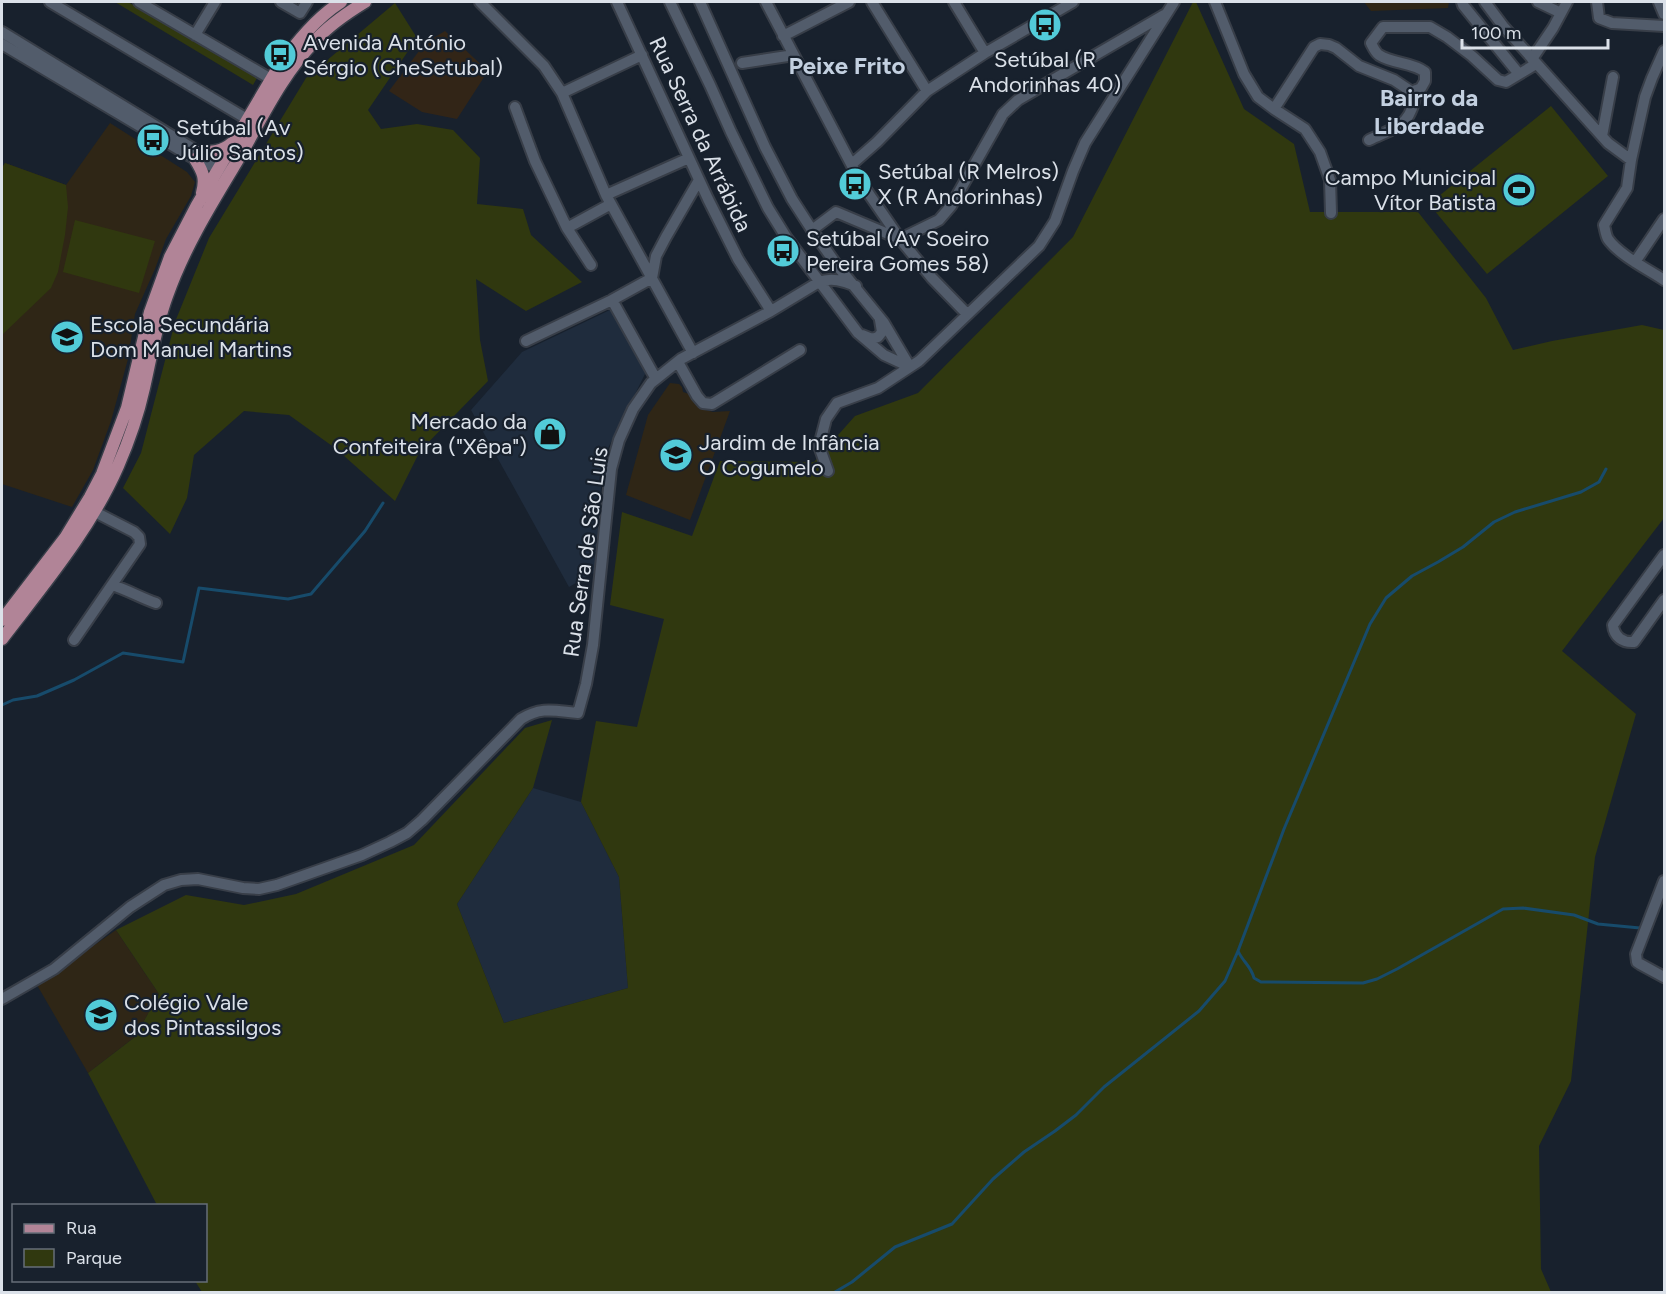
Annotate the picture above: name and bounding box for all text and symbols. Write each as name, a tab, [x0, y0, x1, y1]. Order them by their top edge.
bus stop icon: Setúbal (R Andorinhas 40)	[1027, 7, 1063, 43]
scale bar	[1462, 12, 1608, 50]
text: 100 m	[1471, 22, 1521, 44]
place label: Avenida António Sérgio (CheSetubal)	[303, 29, 503, 81]
street label: Rua Serra da Arrábida	[643, 32, 758, 236]
bus stop icon: Avenida António Sérgio (CheSetubal)	[262, 37, 298, 73]
place label: Setúbal (R Andorinhas 40)	[969, 46, 1121, 98]
district label: Peixe Frito	[788, 51, 906, 80]
district label: Bairro da Liberdade	[1374, 83, 1484, 140]
place label: Setúbal (Av Júlio Santos)	[176, 114, 304, 166]
bus stop icon: Setúbal (Av Júlio Santos)	[135, 122, 171, 158]
place label: Setúbal (R Melros) X (R Andorinhas)	[878, 158, 1059, 210]
place label: Campo Municipal Vítor Batista	[1325, 164, 1496, 216]
bus stop icon: Setúbal (R Melros) X (R Andorinhas)	[837, 166, 873, 202]
sports icon: Campo Municipal Vítor Batista	[1501, 172, 1537, 208]
place label: Setúbal (Av Soeiro Pereira Gomes 58)	[806, 225, 989, 277]
bus stop icon: Setúbal (Av Soeiro Pereira Gomes 58)	[765, 233, 801, 269]
place label: Escola Secundária Dom Manuel Martins	[90, 311, 292, 363]
school or university icon: Escola Secundária Dom Manuel Martins	[49, 319, 85, 355]
place label: Mercado da Confeiteira ("Xêpa")	[333, 408, 527, 460]
shop icon: Mercado da Confeiteira ("Xêpa")	[532, 416, 568, 452]
place label: Jardim de Infância O Cogumelo	[699, 429, 879, 481]
school or university icon: Jardim de Infância O Cogumelo	[658, 437, 694, 473]
street label: Rua Serra de São Luis	[557, 445, 614, 659]
place label: Colégio Vale dos Pintassilgos	[124, 989, 281, 1041]
school or university icon: Colégio Vale dos Pintassilgos	[83, 997, 119, 1033]
legend	[12, 1204, 207, 1282]
text: Rua	[66, 1217, 97, 1239]
text: Parque	[66, 1247, 122, 1269]

